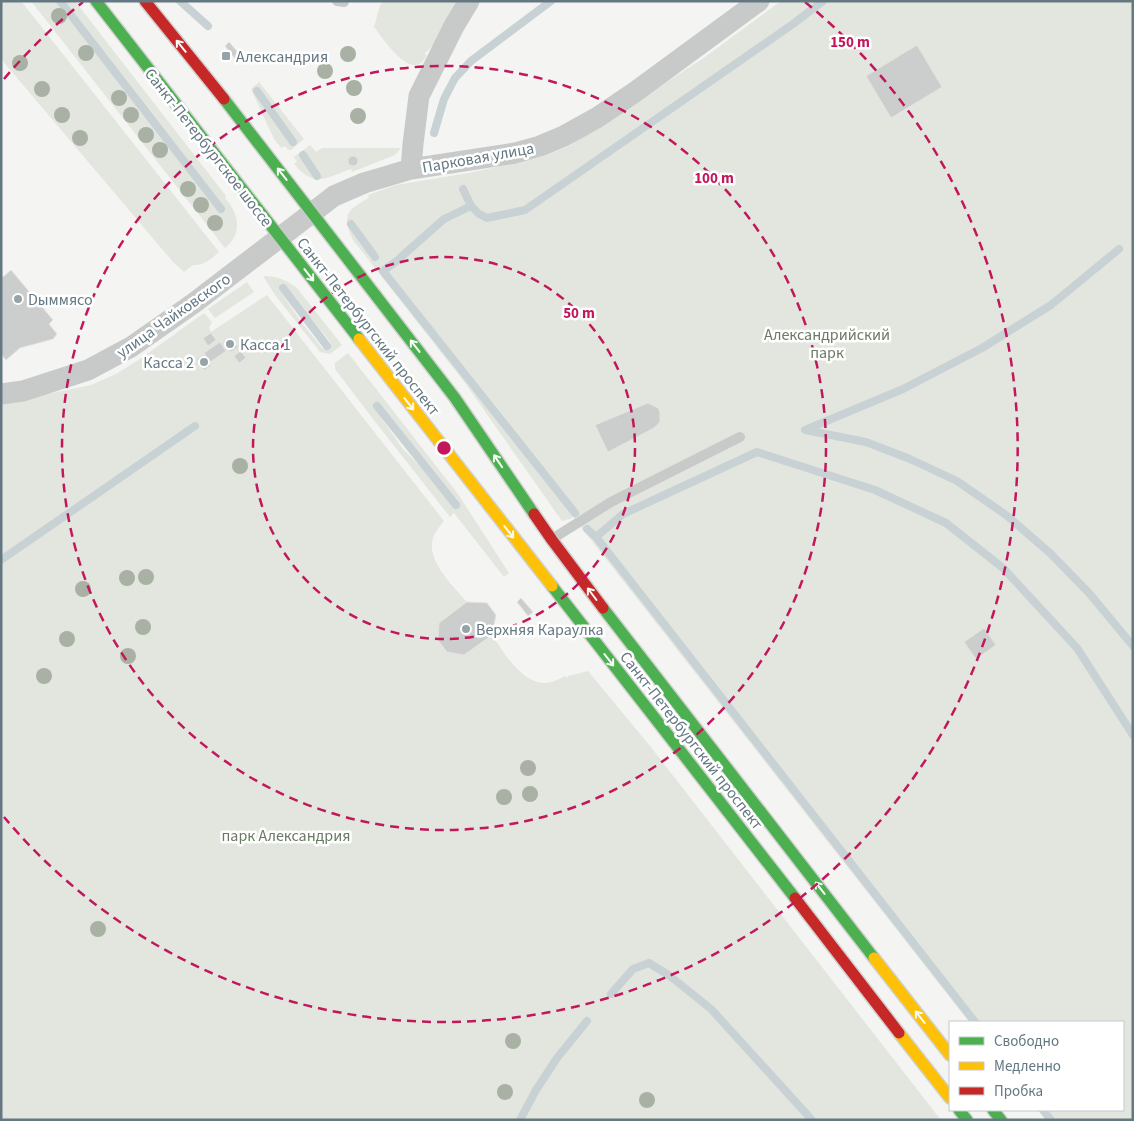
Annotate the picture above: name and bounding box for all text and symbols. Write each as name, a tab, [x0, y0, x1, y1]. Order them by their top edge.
text: 150 m	[830, 32, 870, 53]
one-way arrow	[176, 40, 187, 53]
place label: Александрия	[236, 46, 328, 68]
marker: Александрия	[220, 50, 232, 62]
street label: Санкт-Петербургское шоссе	[139, 64, 277, 232]
street label: Парковая улица	[421, 137, 536, 179]
one-way arrow	[276, 168, 287, 181]
text: 100 m	[694, 168, 734, 189]
street label: Санкт-Петербургский проспект	[292, 233, 445, 420]
street label: улица Чайковского	[112, 268, 235, 363]
one-way arrow	[303, 269, 314, 282]
place label: Dыммясо	[28, 289, 93, 311]
marker: Dыммясо	[12, 293, 24, 305]
text: 50 m	[563, 303, 595, 324]
park label: Александрийский парк	[764, 324, 890, 364]
place label: Касса 1	[240, 334, 291, 356]
marker: Касса 1	[224, 338, 236, 350]
one-way arrow	[410, 339, 420, 353]
place label: Касса 2	[143, 352, 194, 374]
marker: Касса 2	[198, 356, 210, 368]
one-way arrow	[403, 397, 414, 410]
centre of rings	[435, 439, 453, 457]
one-way arrow	[493, 455, 503, 469]
one-way arrow	[504, 525, 514, 539]
one-way arrow	[587, 588, 598, 601]
place label: Верхняя Караулка	[476, 619, 603, 641]
marker: Верхняя Караулка	[460, 623, 472, 635]
street label: Санкт-Петербургский проспект	[615, 647, 768, 834]
one-way arrow	[604, 653, 614, 667]
park label: парк Александрия	[221, 825, 351, 847]
one-way arrow	[815, 882, 826, 895]
one-way arrow	[915, 1011, 926, 1024]
legend	[949, 1021, 1124, 1111]
text: Свободно	[994, 1031, 1059, 1052]
text: Медленно	[994, 1056, 1061, 1077]
text: Пробка	[994, 1081, 1043, 1102]

